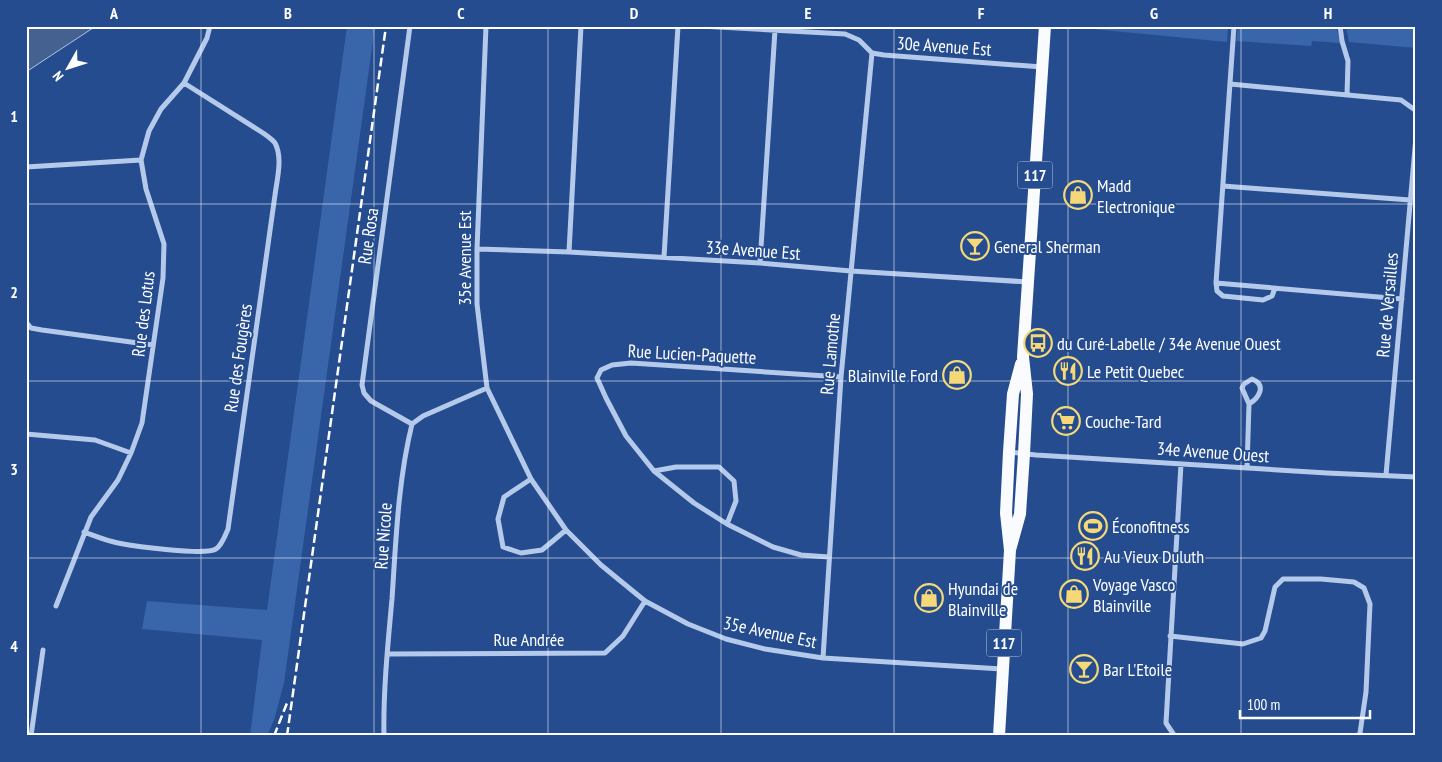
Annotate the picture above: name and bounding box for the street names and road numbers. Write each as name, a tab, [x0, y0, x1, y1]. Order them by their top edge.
street label: 30e Avenue Est	[896, 31, 992, 61]
road number: 117	[1018, 162, 1052, 188]
street label: Rue Rosa	[353, 206, 383, 266]
street label: 35e Avenue Est	[453, 210, 476, 306]
street label: 33e Avenue Est	[705, 235, 801, 265]
street label: Rue de Versailles	[1371, 252, 1403, 358]
street label: Rue des Lotus	[126, 270, 160, 358]
street label: Rue des Fougères	[219, 302, 257, 414]
street label: Rue Lamothe	[815, 312, 845, 396]
street label: Rue Lucien-Paquette	[627, 339, 757, 369]
street label: 34e Avenue Ouest	[1156, 437, 1270, 467]
street label: Rue Nicole	[369, 502, 397, 570]
street label: 35e Avenue Est	[721, 611, 819, 653]
street label: Rue Andrée	[493, 628, 565, 651]
road number: 117	[986, 630, 1022, 656]

